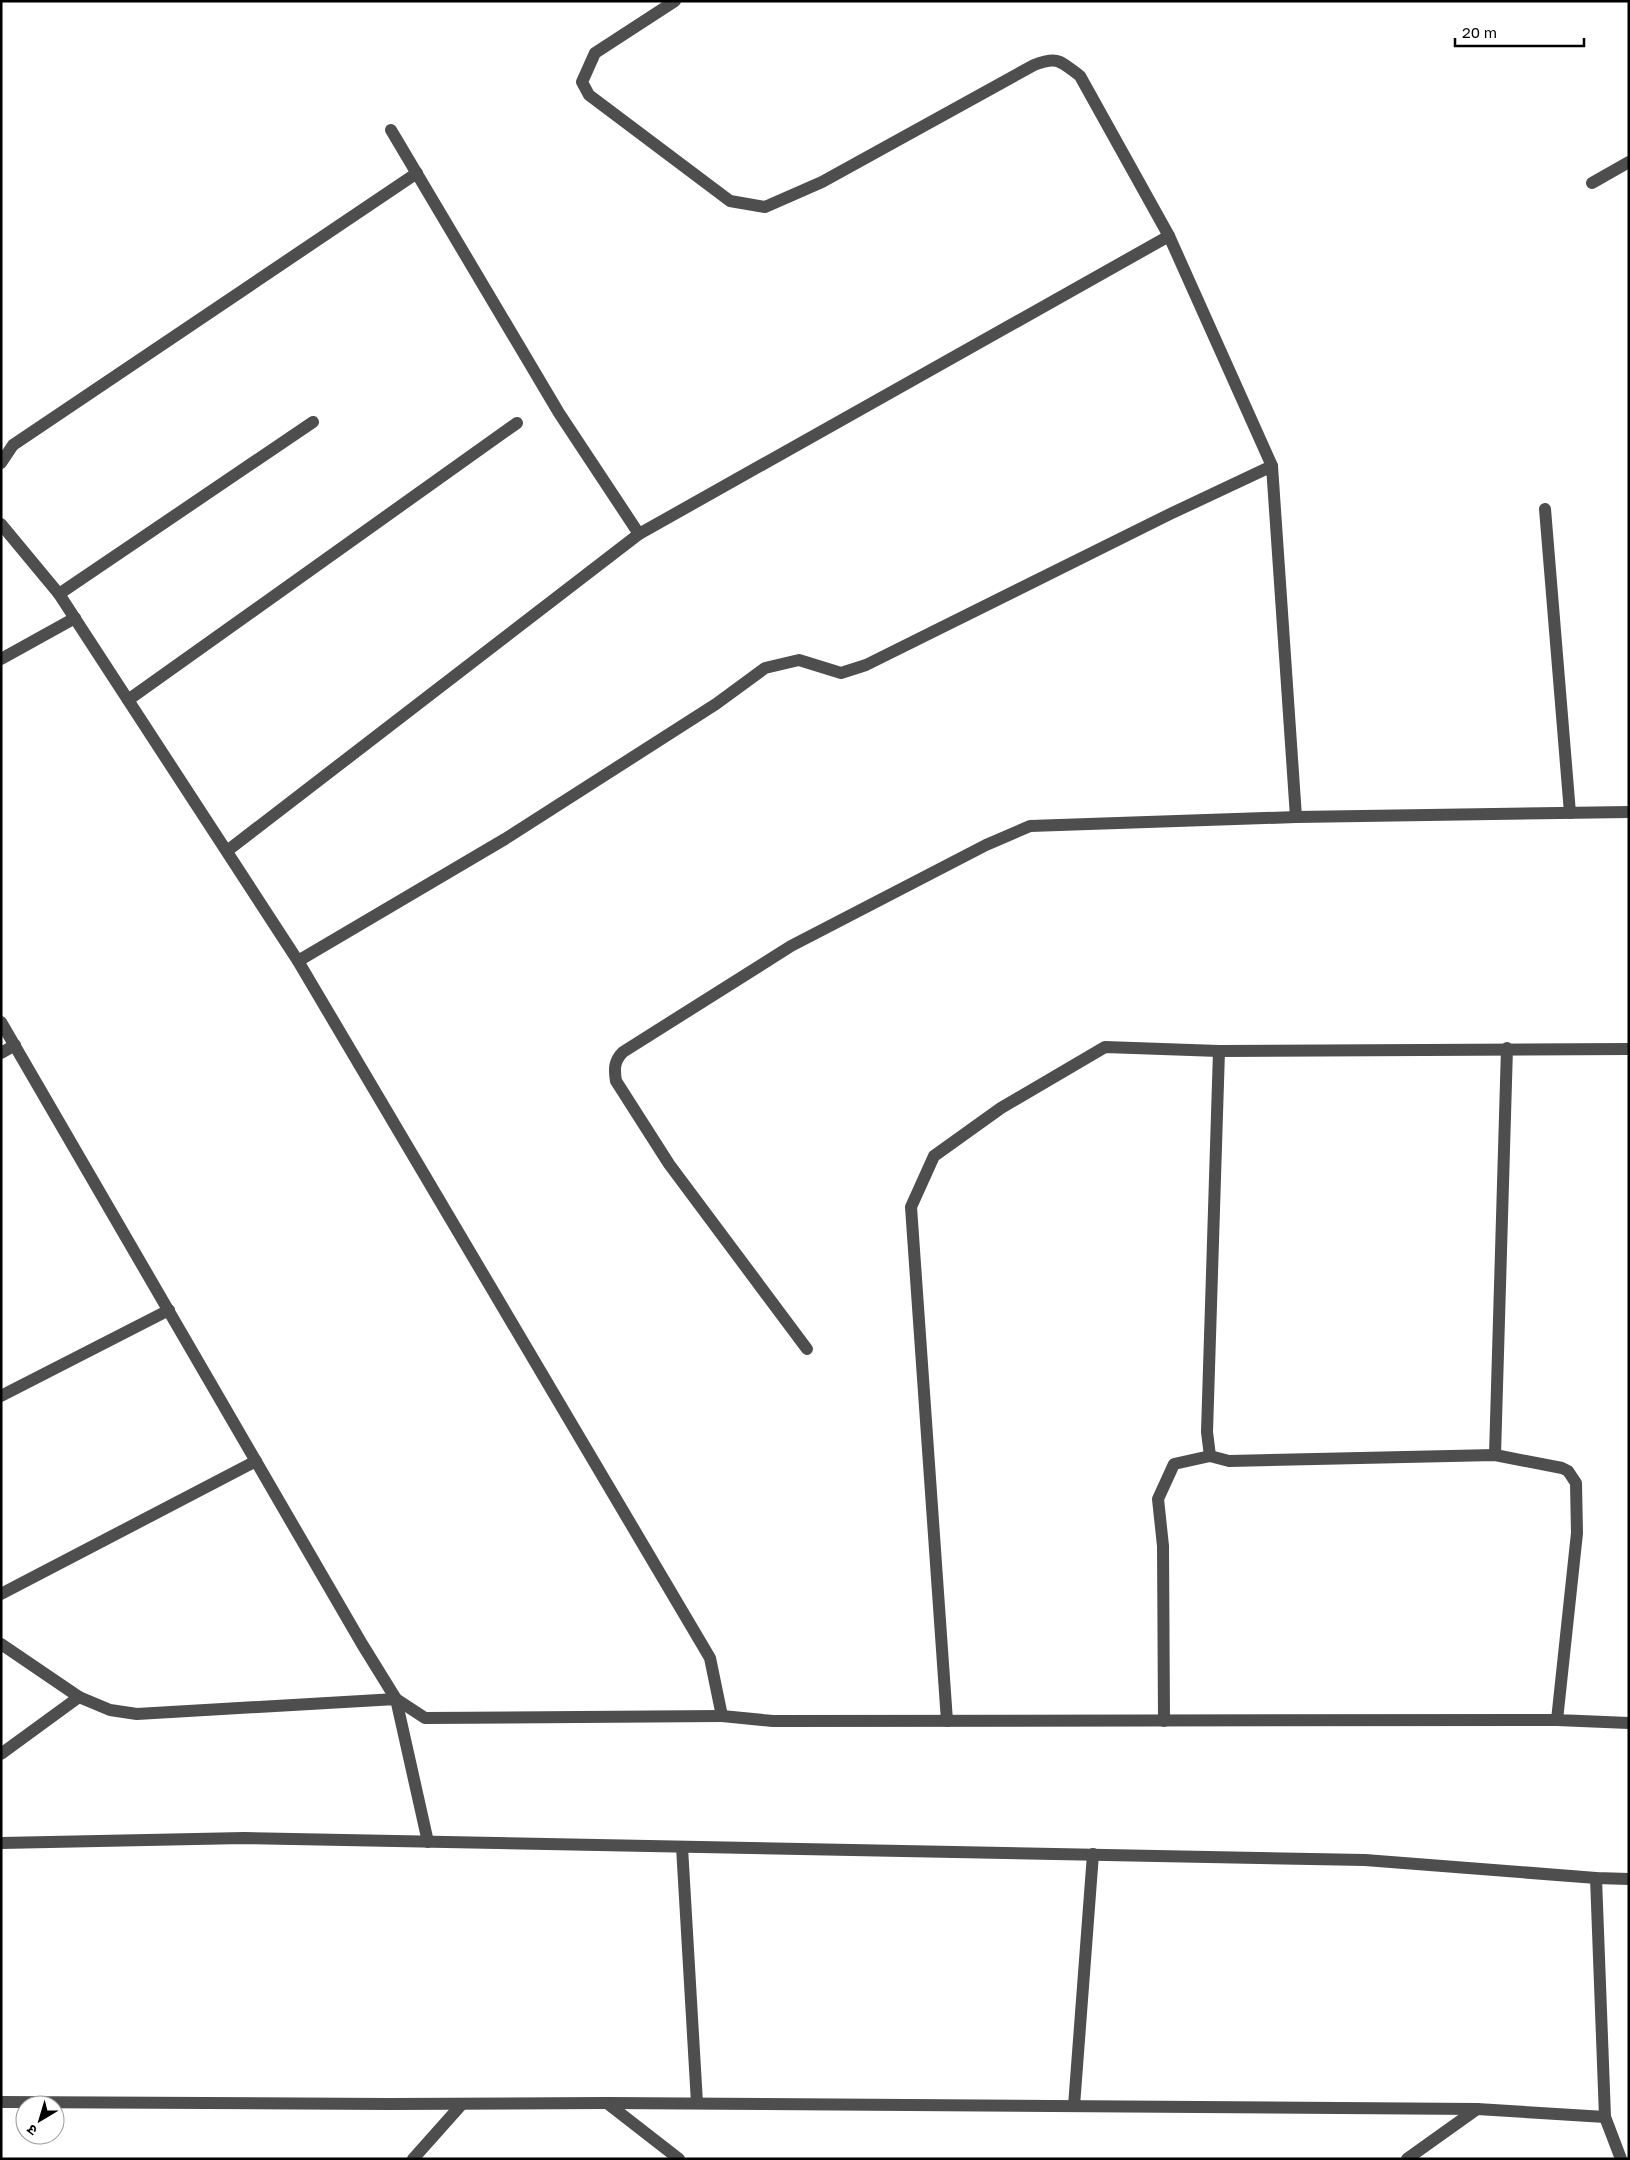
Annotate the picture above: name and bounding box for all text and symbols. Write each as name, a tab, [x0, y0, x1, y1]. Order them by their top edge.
scale bar	[1455, 15, 1584, 47]
text: 20 m	[1462, 23, 1497, 41]
north arrow	[15, 2095, 65, 2145]
text: उ	[23, 2121, 40, 2140]

